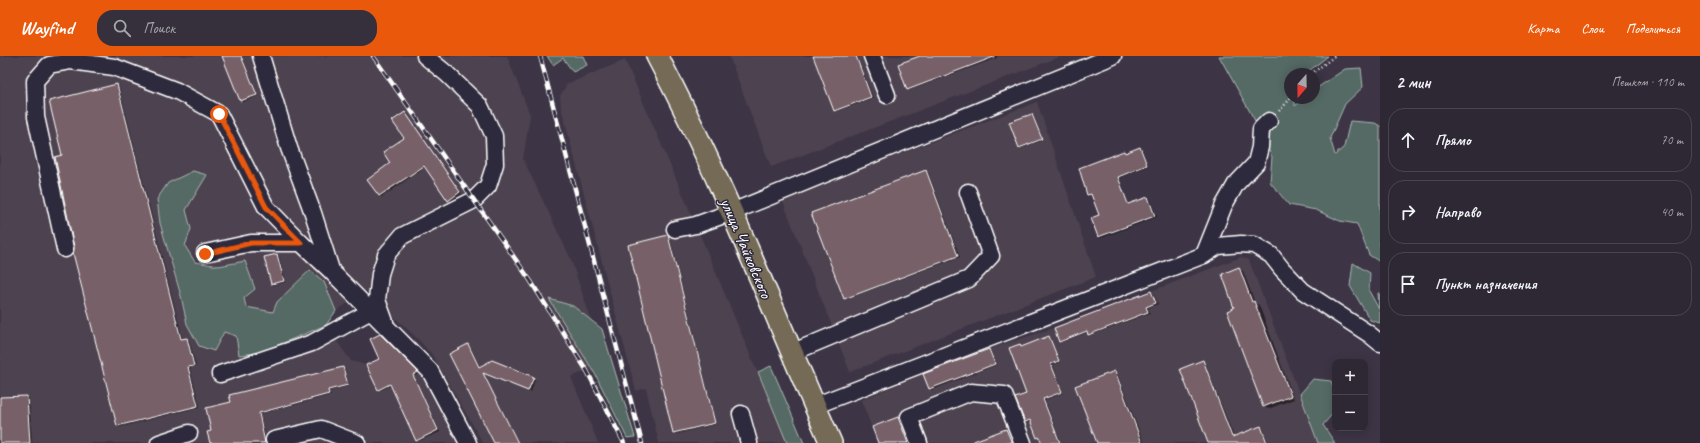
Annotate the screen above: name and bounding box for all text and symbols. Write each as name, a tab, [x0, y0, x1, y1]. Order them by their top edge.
search box	[97, 10, 377, 46]
text: Wayfind	[20, 16, 73, 40]
icon: search	[111, 17, 133, 39]
text: Поиск	[143, 19, 175, 38]
text: Карта	[1527, 20, 1559, 37]
text: Слои	[1581, 20, 1604, 37]
text: Поделиться	[1626, 20, 1680, 37]
north arrow	[1284, 68, 1320, 104]
text: 2 мин	[1396, 72, 1431, 93]
text: Пешком · 110 m	[1611, 74, 1684, 90]
route start	[210, 105, 228, 123]
icon: ahead	[1397, 129, 1419, 151]
text: Прямо	[1435, 131, 1471, 150]
text: 70 m	[1661, 132, 1683, 148]
street label: улица Чайковского	[715, 194, 777, 302]
icon: right	[1397, 201, 1419, 223]
text: Направо	[1435, 203, 1481, 222]
text: 40 m	[1661, 204, 1683, 220]
route end	[196, 245, 214, 263]
icon: arrive	[1397, 273, 1419, 295]
text: Пункт назначения	[1435, 275, 1537, 294]
map controls	[1332, 359, 1368, 431]
button: +	[1332, 359, 1368, 395]
button: −	[1332, 395, 1368, 431]

